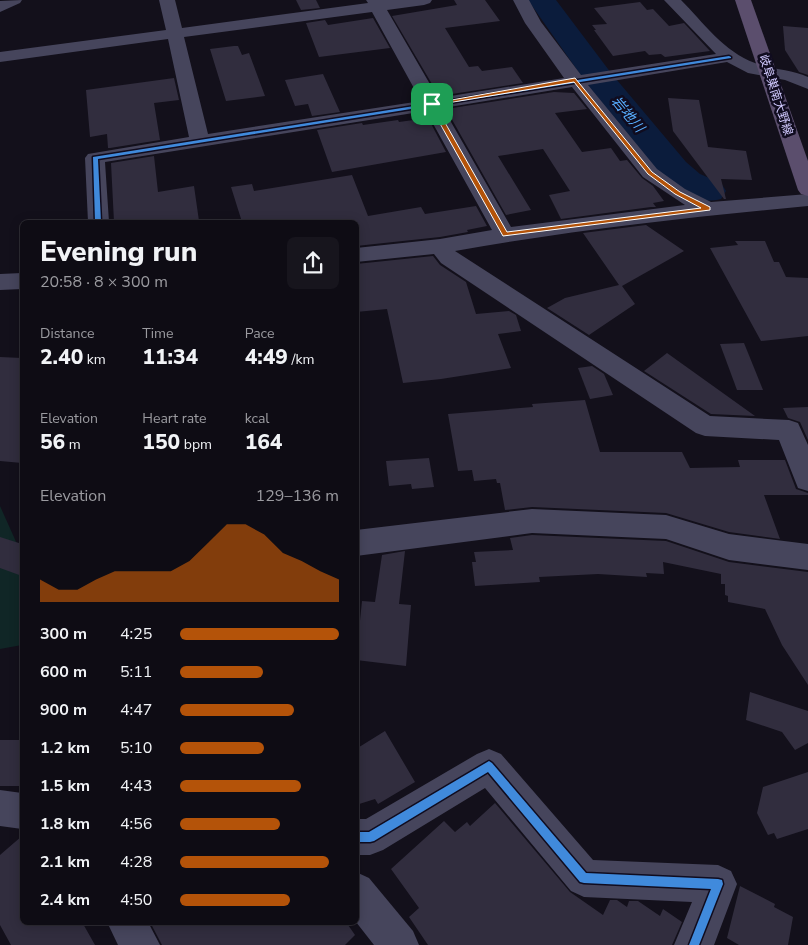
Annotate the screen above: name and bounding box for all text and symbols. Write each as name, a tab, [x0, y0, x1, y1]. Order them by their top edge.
street label: 岐阜巣南大野線	[755, 53, 797, 137]
pin	[411, 83, 453, 125]
icon: arrive	[418, 90, 446, 118]
water label: 岩地川	[607, 92, 650, 138]
text: Evening run	[40, 233, 197, 271]
button: share	[287, 237, 339, 289]
text: 20:58 · 8 × 300 m	[40, 271, 168, 293]
text: Distance	[40, 324, 94, 343]
text: Time	[142, 324, 173, 343]
text: Pace	[245, 324, 274, 343]
text: 2.40	[40, 343, 83, 371]
text: 11:34	[142, 343, 198, 371]
text: 4:49	[245, 343, 288, 371]
text: km	[83, 350, 106, 369]
text: /km	[288, 350, 314, 369]
text: Elevation	[40, 409, 98, 428]
text: Heart rate	[142, 409, 206, 428]
text: kcal	[245, 409, 269, 428]
text: 56	[40, 428, 65, 456]
text: 150	[142, 428, 180, 456]
text: 164	[245, 428, 282, 456]
text: m	[65, 435, 81, 454]
text: bpm	[180, 435, 212, 454]
text: Elevation	[40, 485, 106, 507]
text: 129–136 m	[256, 485, 339, 507]
text: 300 m	[40, 623, 87, 645]
text: 4:25	[120, 623, 152, 645]
text: 600 m	[40, 661, 87, 683]
text: 5:11	[120, 661, 152, 683]
text: 900 m	[40, 699, 87, 721]
text: 4:47	[120, 699, 152, 721]
text: 1.2 km	[40, 737, 90, 759]
text: 5:10	[120, 737, 152, 759]
text: 1.5 km	[40, 775, 90, 797]
text: 4:43	[120, 775, 152, 797]
text: 1.8 km	[40, 813, 90, 835]
text: 4:56	[120, 813, 152, 835]
text: 2.1 km	[40, 851, 90, 873]
text: 4:28	[120, 851, 152, 873]
text: 2.4 km	[40, 889, 90, 911]
text: 4:50	[120, 889, 152, 911]

